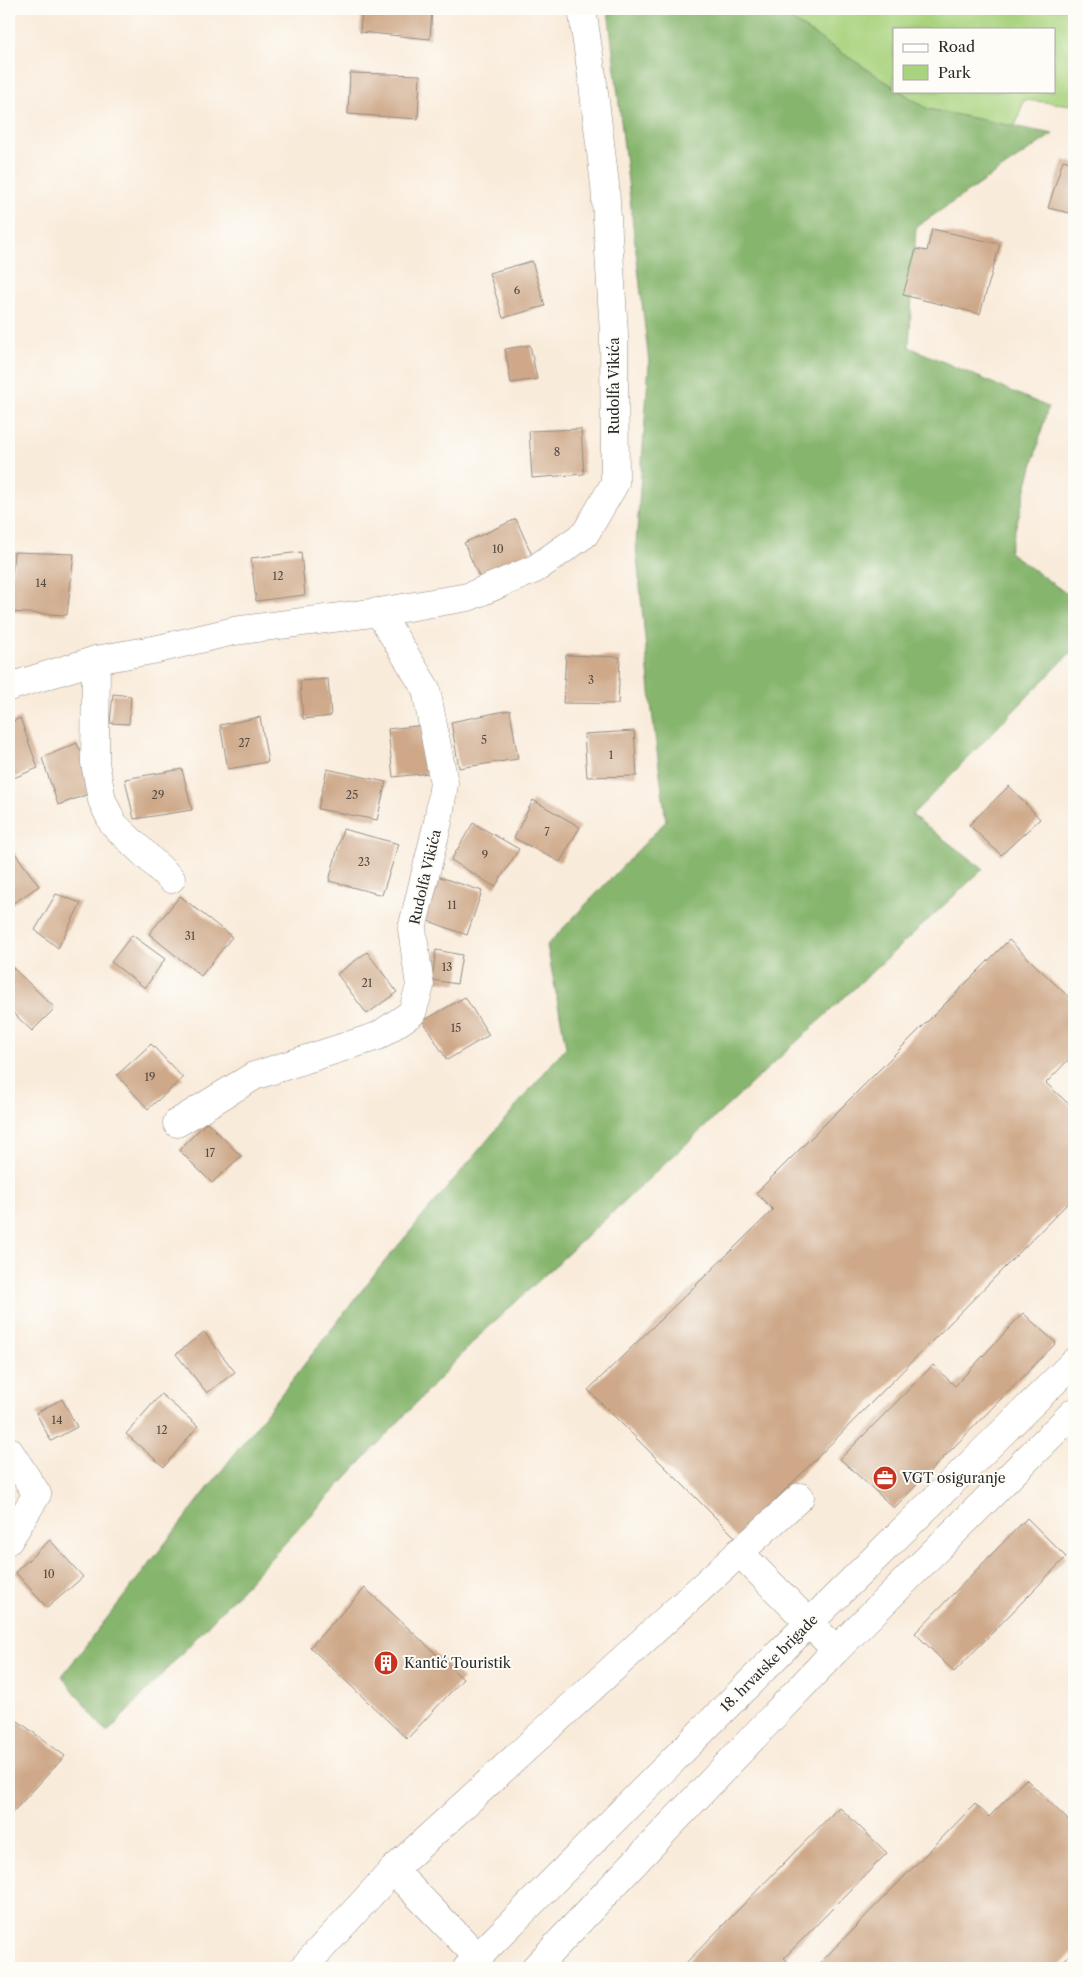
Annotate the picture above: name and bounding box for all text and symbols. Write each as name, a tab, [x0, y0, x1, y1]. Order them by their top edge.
legend	[893, 28, 1056, 92]
text: Road	[938, 37, 975, 56]
text: Park	[938, 63, 972, 82]
house number: 6	[514, 283, 521, 297]
street label: Rudolfa Vikića	[605, 337, 623, 435]
house number: 8	[554, 445, 560, 459]
house number: 10	[492, 542, 504, 556]
house number: 12	[273, 569, 283, 583]
house number: 14	[36, 576, 46, 590]
house number: 3	[588, 673, 594, 687]
house number: 5	[481, 733, 487, 747]
house number: 27	[238, 736, 250, 750]
house number: 1	[609, 748, 614, 762]
house number: 29	[152, 788, 164, 802]
house number: 25	[346, 788, 358, 802]
house number: 7	[544, 825, 550, 839]
street label: Rudolfa Vikića	[405, 827, 445, 926]
house number: 9	[482, 848, 488, 862]
house number: 23	[358, 855, 370, 869]
house number: 11	[447, 898, 457, 912]
house number: 31	[185, 929, 196, 943]
house number: 13	[442, 960, 452, 974]
house number: 21	[362, 976, 373, 990]
house number: 15	[451, 1021, 461, 1035]
house number: 19	[144, 1070, 156, 1084]
house number: 17	[205, 1146, 216, 1160]
house number: 14	[52, 1413, 62, 1427]
house number: 12	[157, 1423, 167, 1437]
office icon: VGT osiguranje	[872, 1465, 898, 1491]
place label: VGT osiguranje	[901, 1469, 1006, 1487]
house number: 10	[43, 1567, 55, 1581]
street label: 18. hrvatske brigade	[716, 1610, 822, 1716]
building icon: Kantić Touristik	[373, 1650, 399, 1676]
place label: Kantić Touristik	[404, 1654, 512, 1672]

